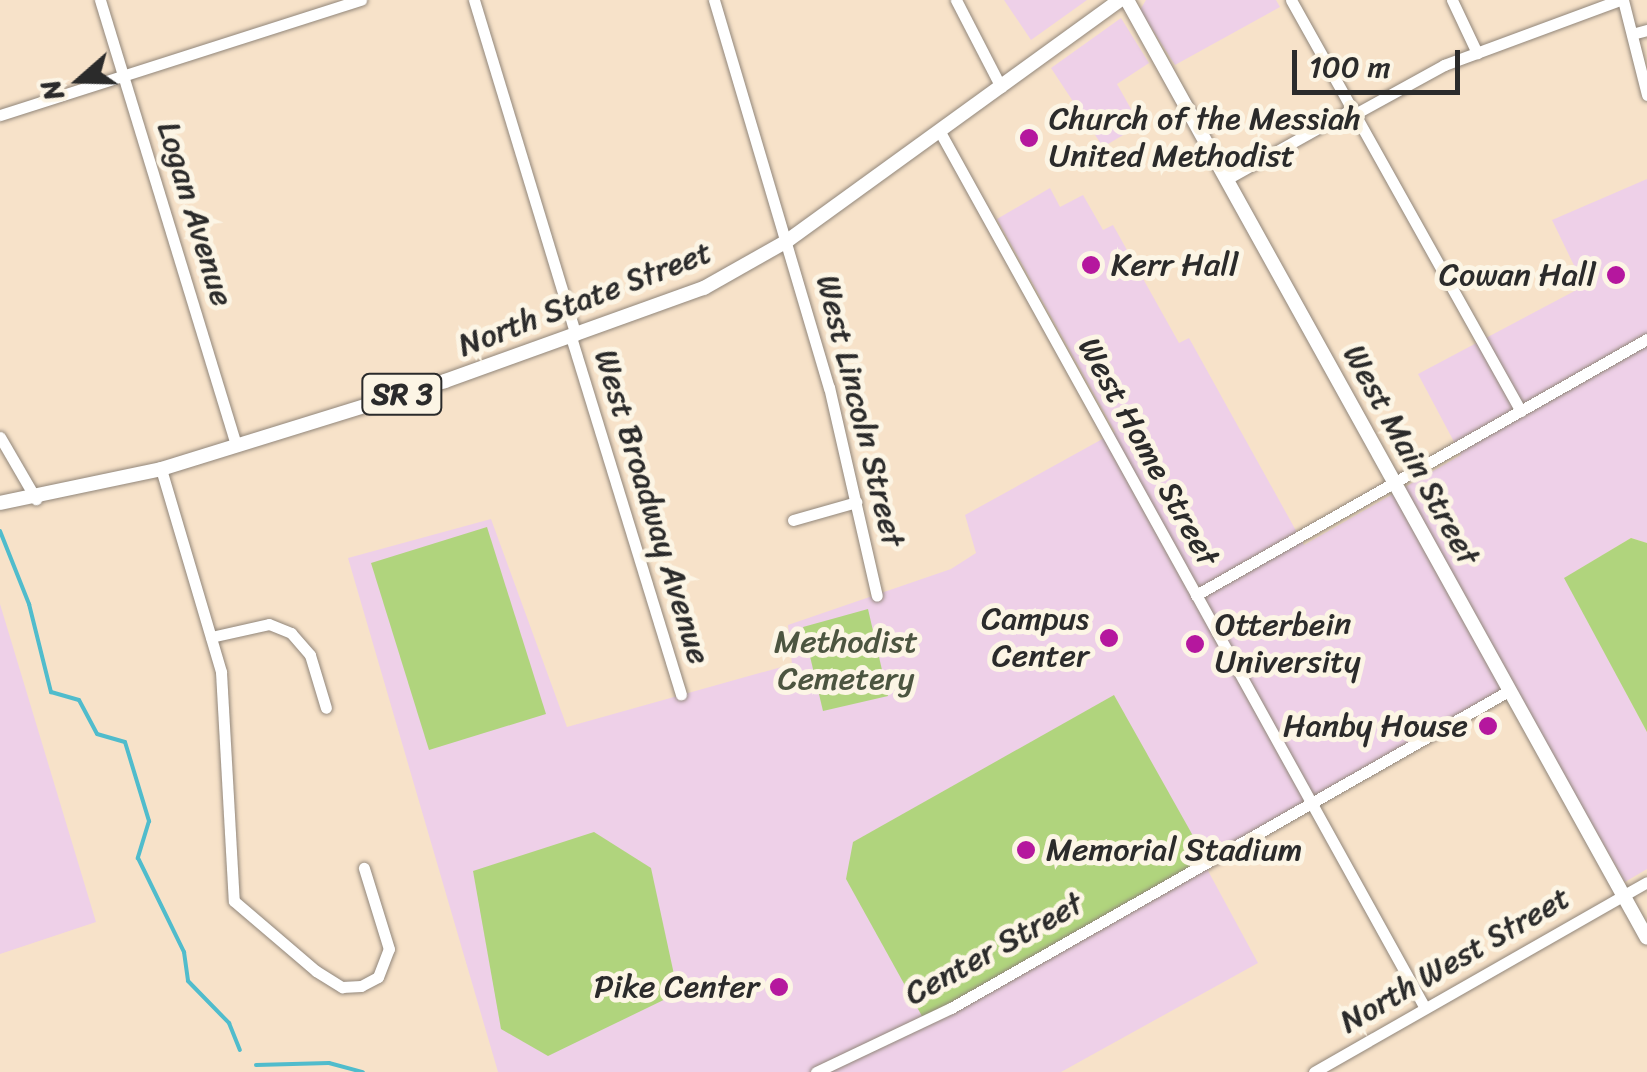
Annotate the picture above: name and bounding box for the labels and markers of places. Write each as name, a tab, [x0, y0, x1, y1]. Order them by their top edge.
place label: Church of the Messiah United Methodist	[1049, 101, 1365, 176]
marker: Church of the Messiah United Methodist	[1018, 127, 1040, 149]
place label: Kerr Hall	[1111, 246, 1238, 284]
marker: Kerr Hall	[1080, 254, 1102, 276]
place label: Cowan Hall	[1439, 256, 1596, 294]
marker: Cowan Hall	[1605, 264, 1627, 286]
place label: Campus Center	[981, 601, 1089, 676]
place label: Otterbein University	[1215, 607, 1361, 682]
marker: Campus Center	[1098, 627, 1120, 649]
marker: Otterbein University	[1184, 633, 1206, 655]
place label: Hanby House	[1284, 707, 1468, 745]
marker: Hanby House	[1477, 715, 1499, 737]
place label: Memorial Stadium	[1046, 831, 1302, 869]
marker: Memorial Stadium	[1015, 839, 1037, 861]
place label: Pike Center	[592, 968, 759, 1006]
marker: Pike Center	[768, 976, 790, 998]

